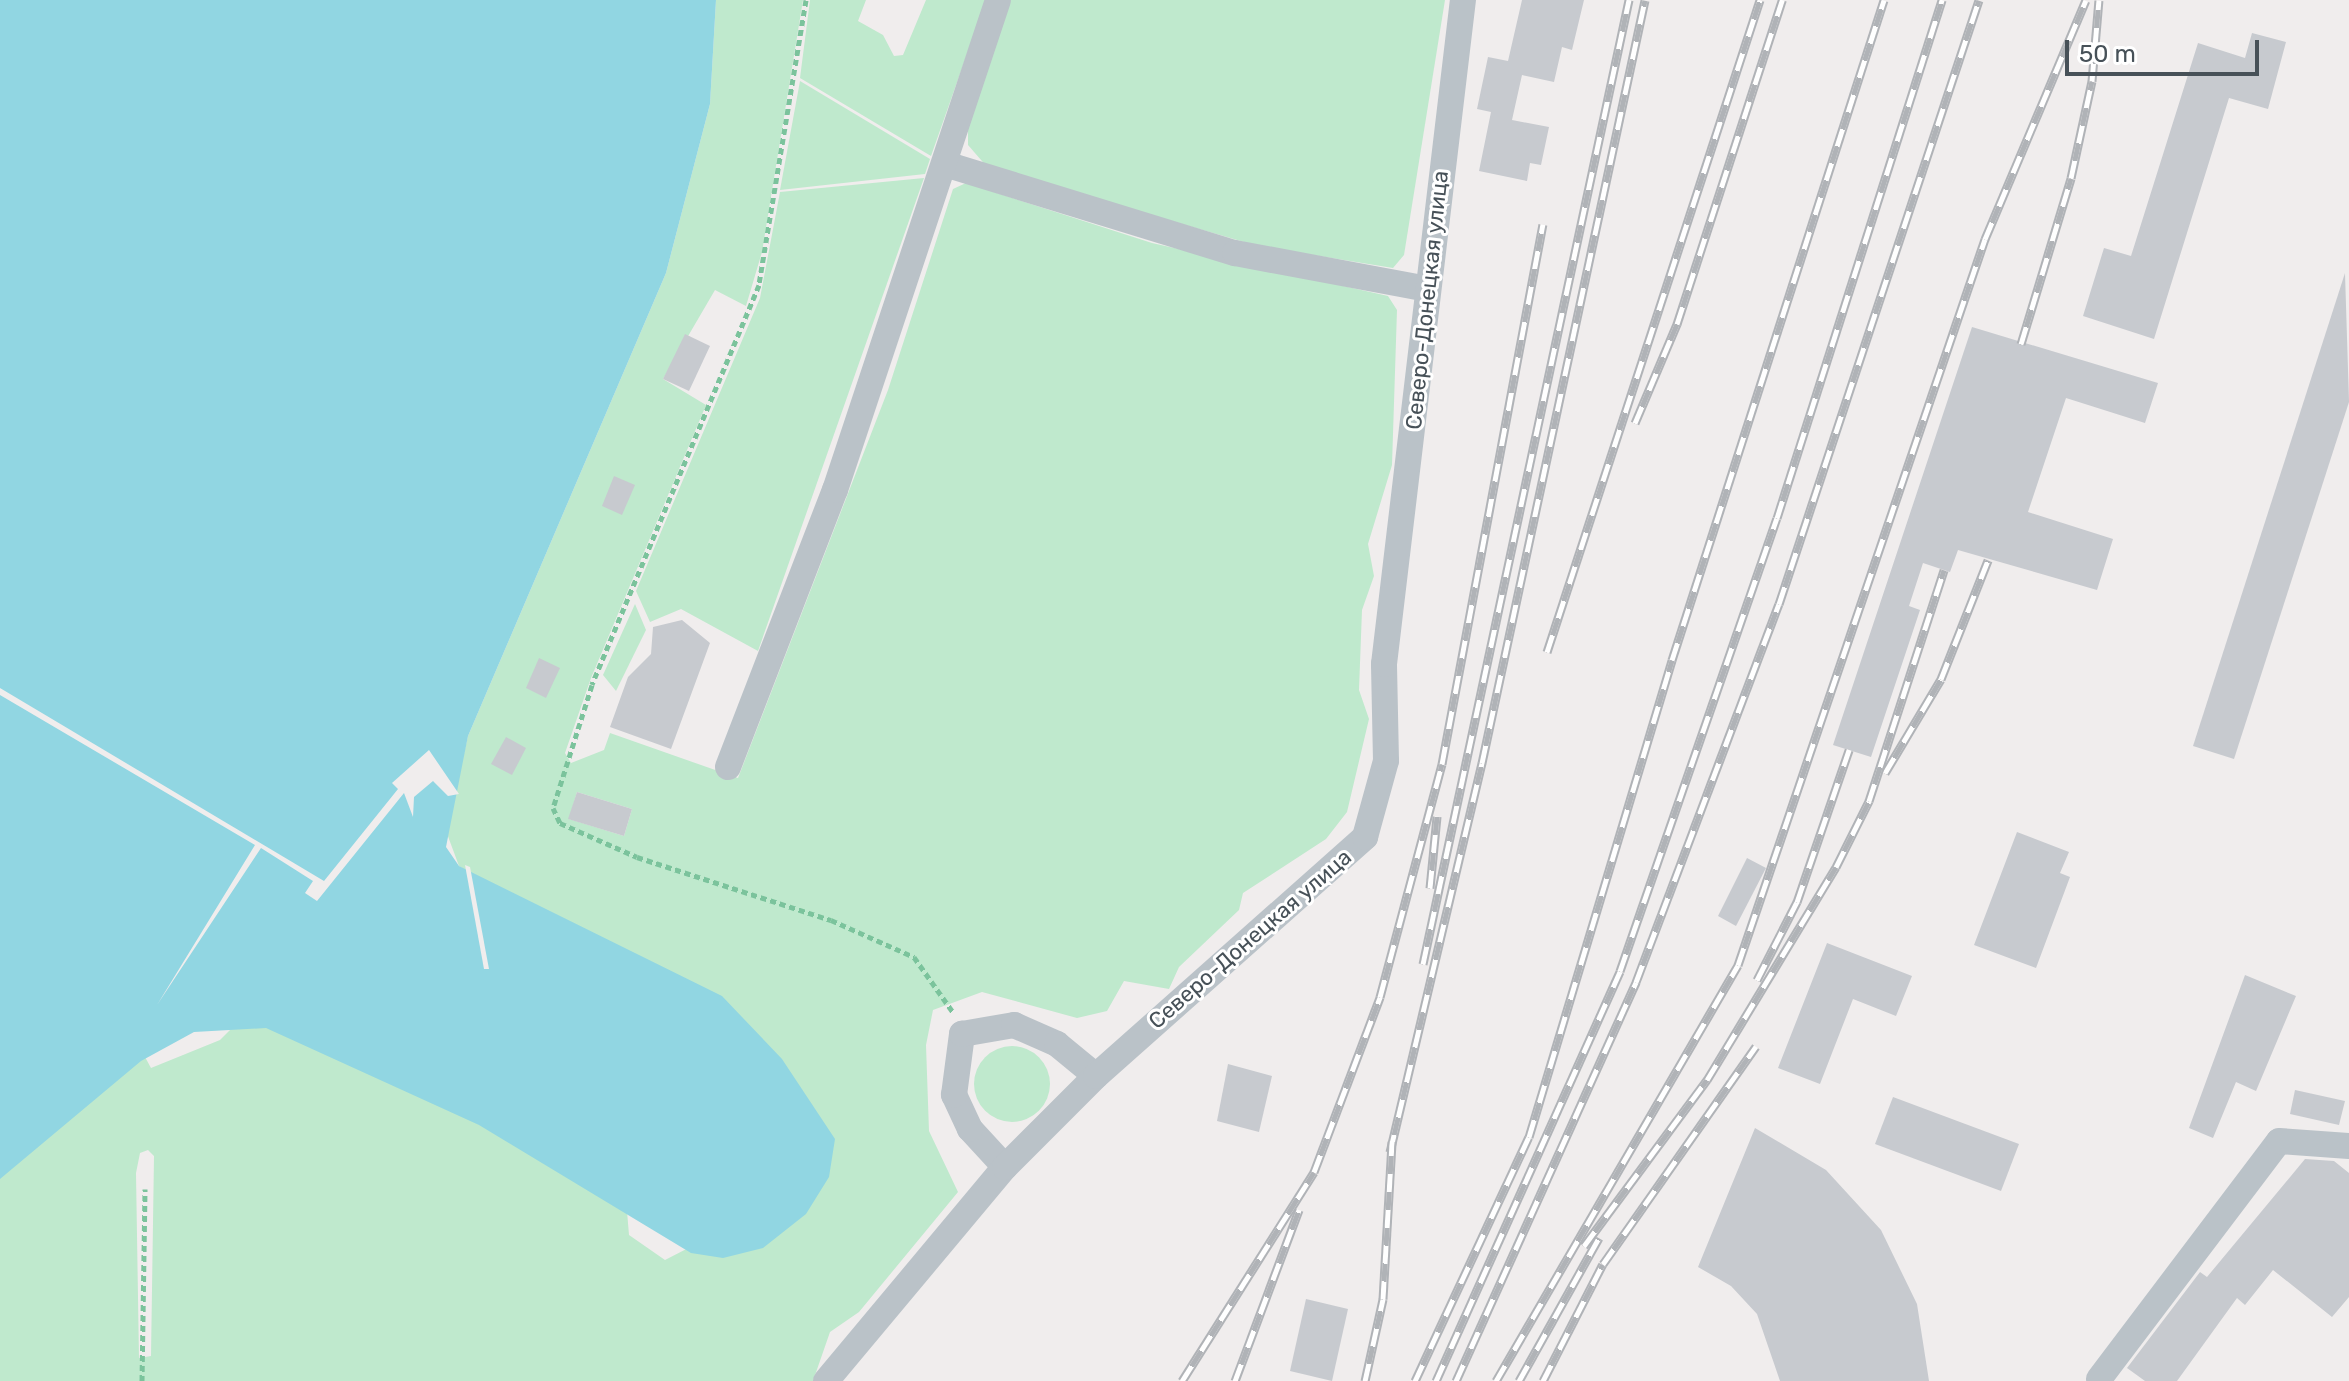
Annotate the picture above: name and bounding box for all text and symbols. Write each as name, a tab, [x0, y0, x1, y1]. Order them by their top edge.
scale bar	[2069, 24, 2263, 74]
text: 50 m	[2079, 40, 2136, 68]
street label: Северо-Донецкая улица	[1400, 169, 1454, 431]
street label: Северо-Донецкая улица	[1143, 844, 1357, 1034]

